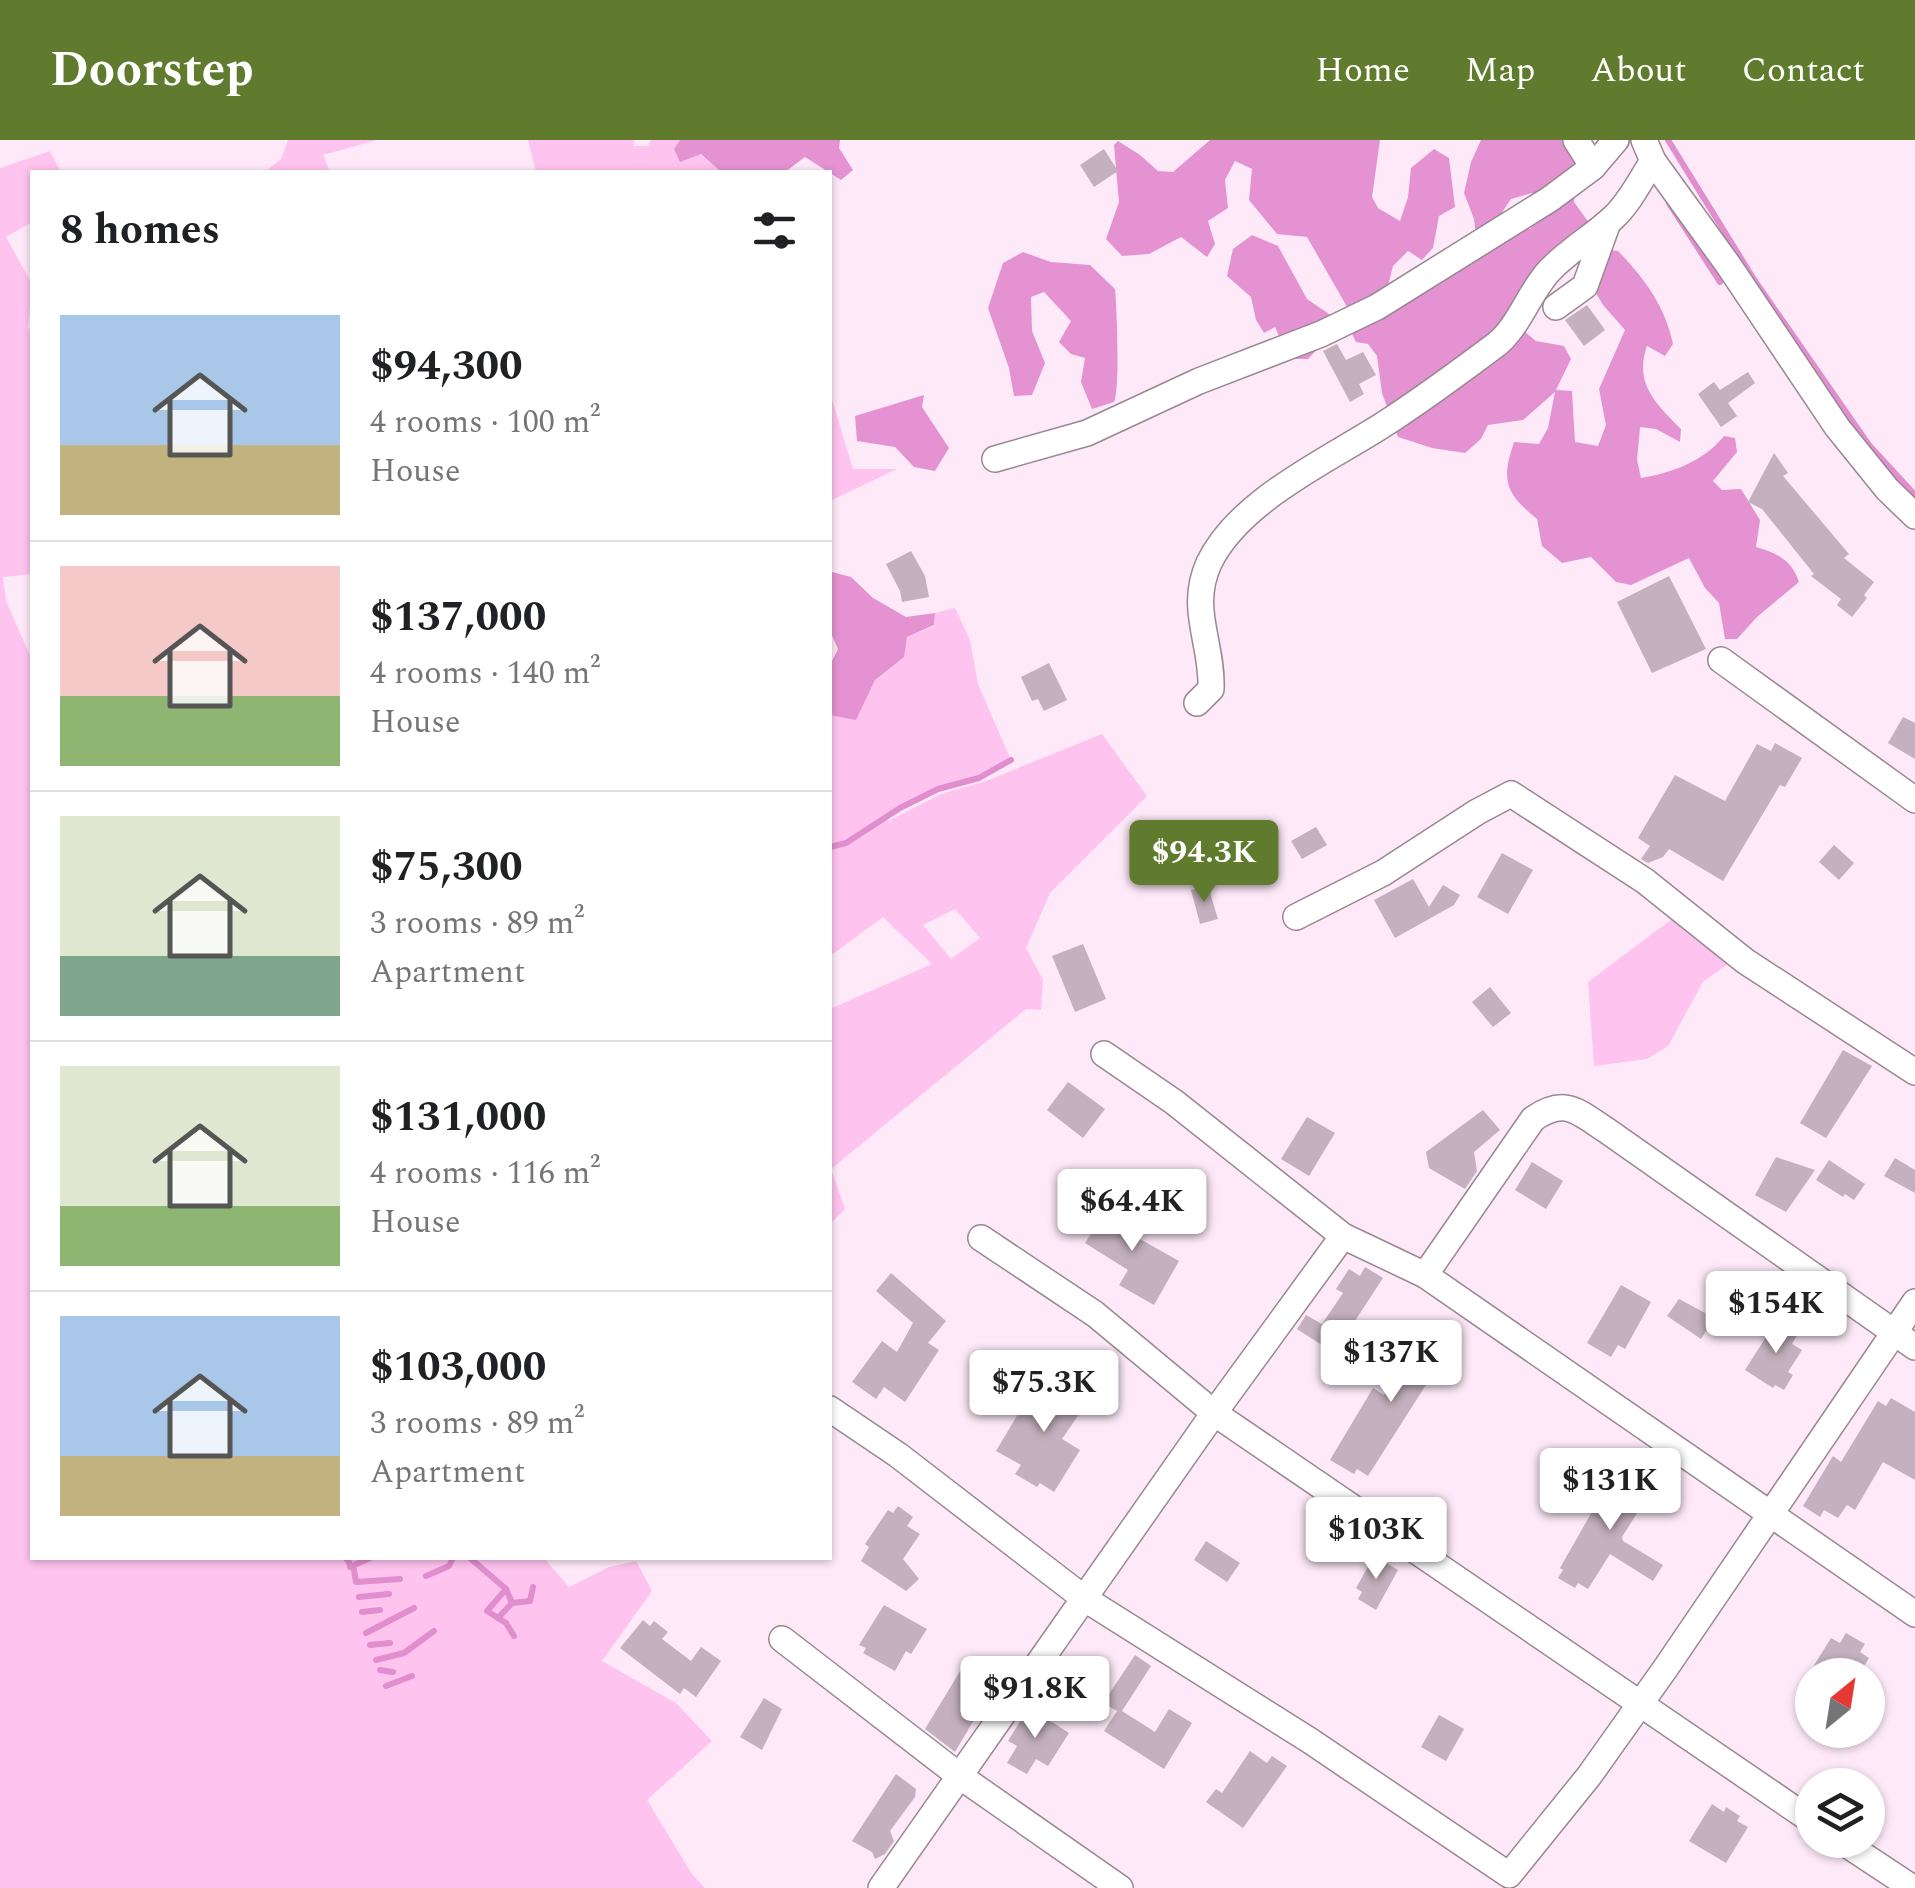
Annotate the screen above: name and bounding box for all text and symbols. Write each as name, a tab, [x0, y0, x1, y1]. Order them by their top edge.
text: Doorstep	[50, 34, 253, 107]
text: Home	[1316, 44, 1410, 97]
text: Map	[1465, 44, 1535, 97]
text: About	[1590, 44, 1687, 97]
text: Contact	[1742, 44, 1865, 97]
text: 8 homes	[60, 199, 220, 262]
icon: filters	[747, 203, 802, 258]
text: $94,300	[370, 335, 523, 398]
icon: home	[140, 355, 260, 475]
text: 4 rooms · 100 m²	[370, 398, 600, 447]
text: House	[370, 447, 460, 496]
text: $137,000	[370, 586, 546, 649]
icon: home	[140, 606, 260, 726]
text: 4 rooms · 140 m²	[370, 649, 600, 698]
text: House	[370, 698, 460, 747]
pin: $94.3K	[1123, 820, 1285, 905]
text: $94.3K	[1151, 828, 1257, 877]
text: $75,300	[370, 836, 523, 899]
icon: home	[140, 856, 260, 976]
text: 3 rooms · 89 m²	[370, 899, 584, 948]
text: Apartment	[370, 948, 525, 997]
text: $131,000	[370, 1086, 546, 1149]
icon: home	[140, 1106, 260, 1226]
text: 4 rooms · 116 m²	[370, 1149, 600, 1198]
pin: $64.4K	[1051, 1169, 1213, 1254]
text: $64.4K	[1079, 1177, 1185, 1226]
text: House	[370, 1198, 460, 1247]
pin: $154K	[1706, 1271, 1846, 1356]
text: $154K	[1728, 1279, 1824, 1328]
pin: $137K	[1321, 1320, 1461, 1405]
text: $137K	[1343, 1328, 1439, 1377]
text: $103,000	[370, 1336, 546, 1399]
pin: $75.3K	[963, 1350, 1125, 1435]
icon: home	[140, 1356, 260, 1476]
text: $75.3K	[991, 1358, 1097, 1407]
text: 3 rooms · 89 m²	[370, 1399, 584, 1448]
text: Apartment	[370, 1448, 525, 1497]
pin: $131K	[1540, 1448, 1680, 1533]
text: $131K	[1562, 1456, 1658, 1505]
pin: $103K	[1306, 1497, 1446, 1582]
text: $103K	[1328, 1505, 1424, 1554]
pin: $91.8K	[954, 1656, 1116, 1741]
north arrow	[1795, 1658, 1885, 1748]
map controls	[1795, 1658, 1885, 1858]
text: $91.8K	[982, 1664, 1088, 1713]
button: layers	[1795, 1768, 1885, 1858]

